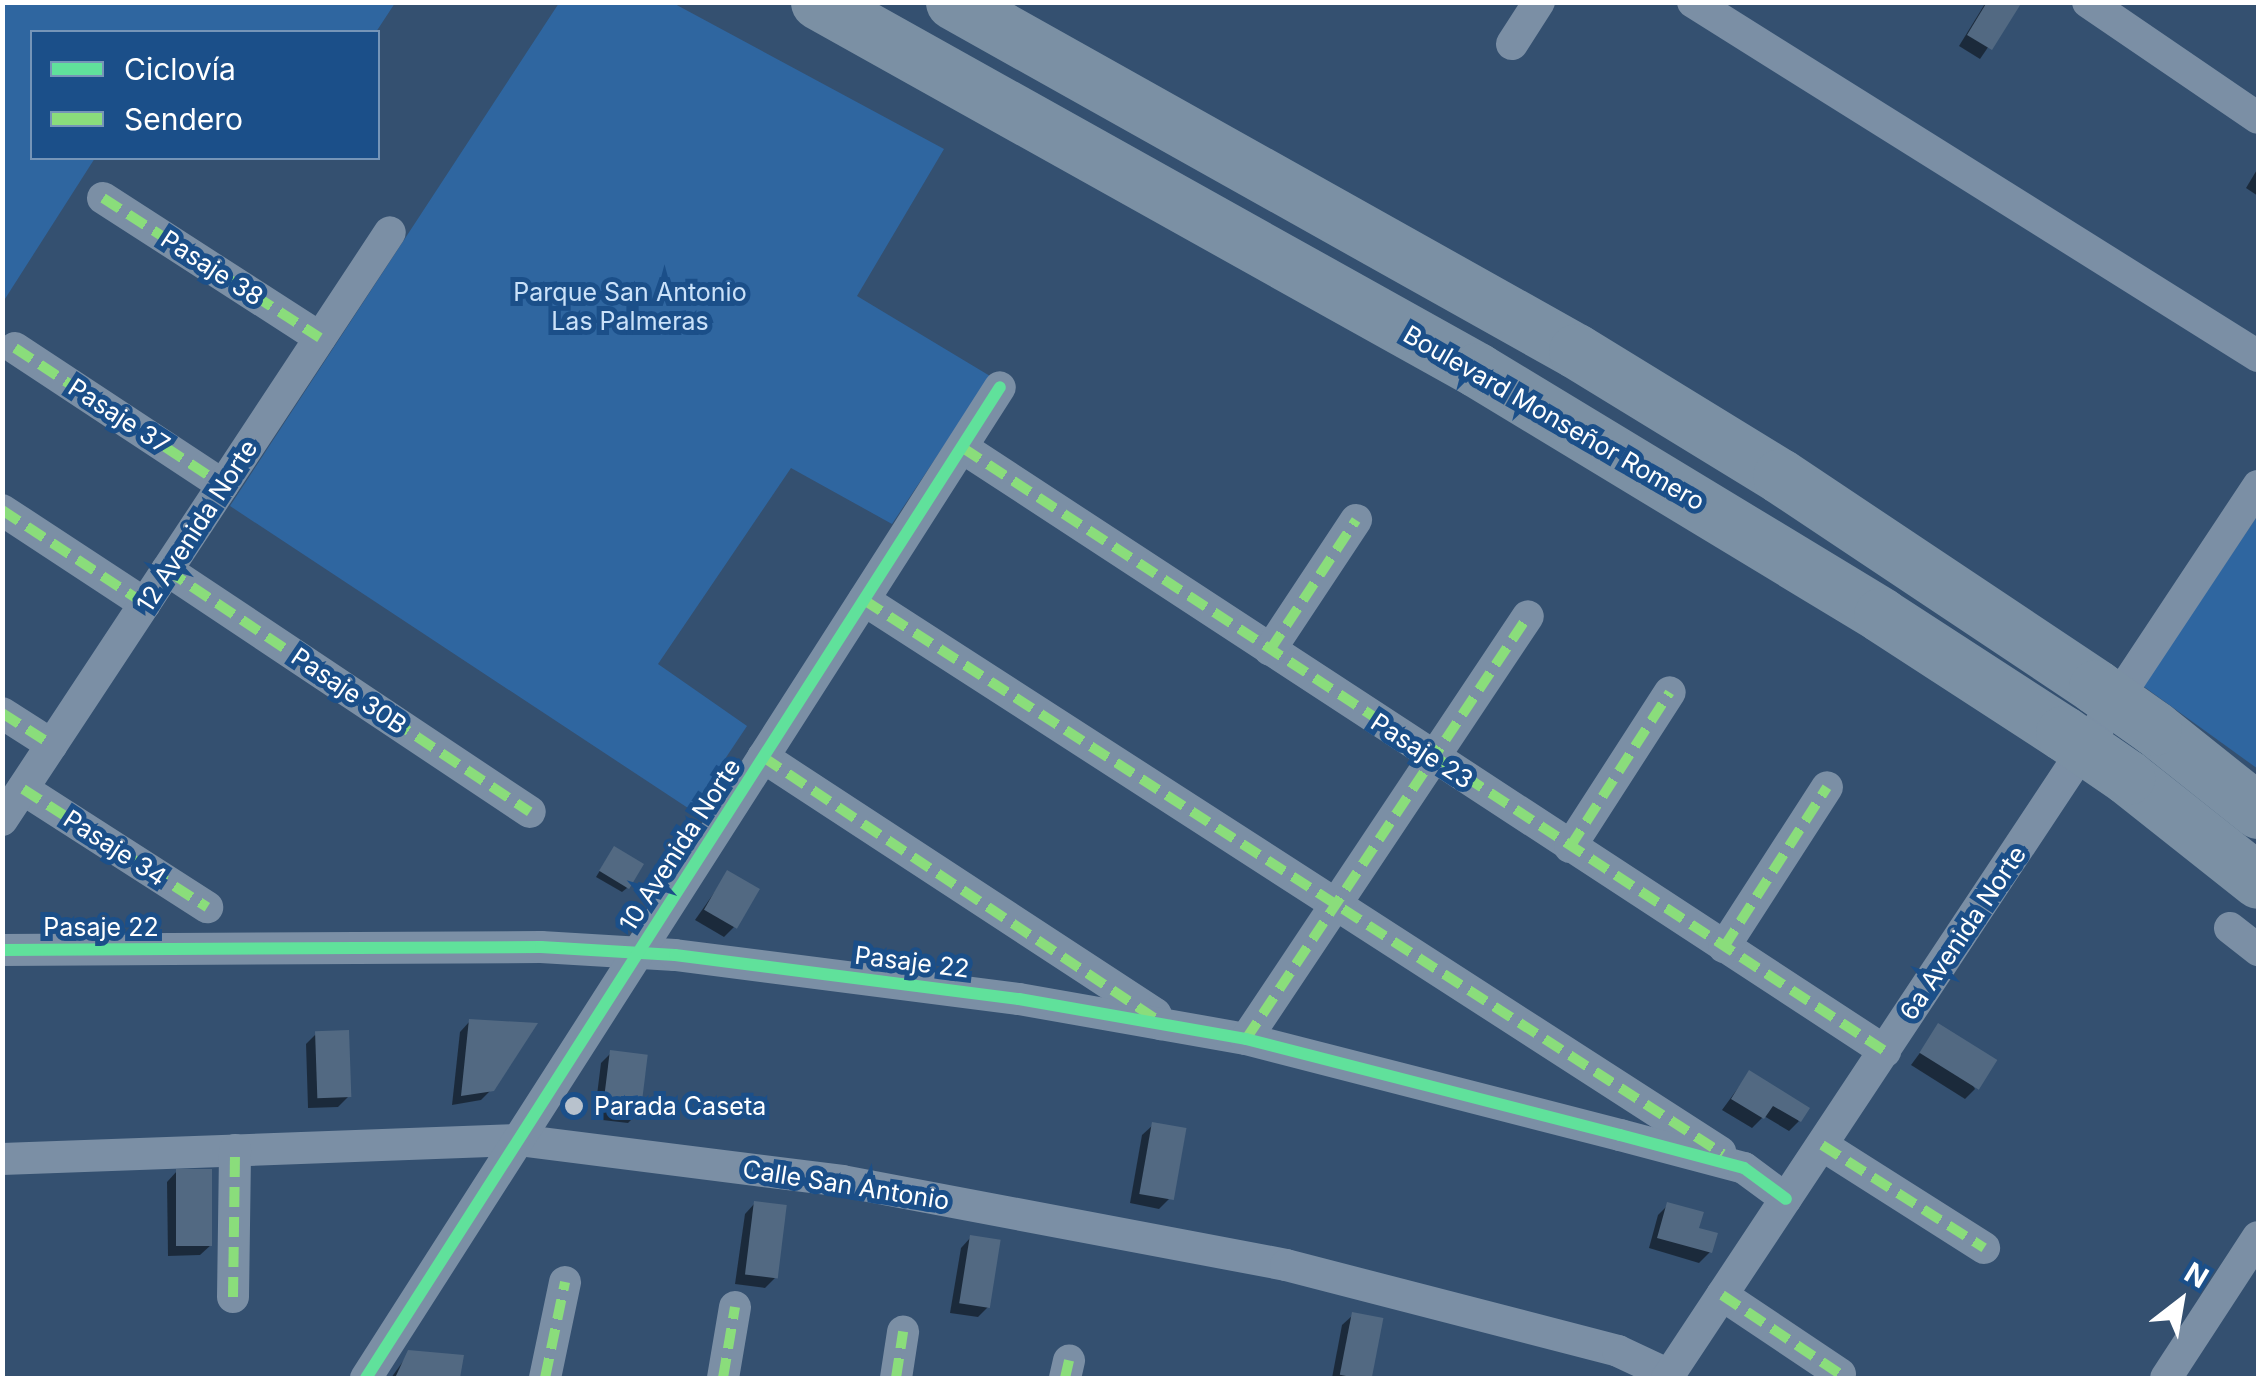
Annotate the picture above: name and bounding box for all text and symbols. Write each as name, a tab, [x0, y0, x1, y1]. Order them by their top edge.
legend	[30, 30, 380, 160]
text: Ciclovía	[124, 51, 236, 87]
text: Sendero	[124, 101, 243, 137]
street label: Pasaje 38	[155, 224, 269, 312]
park label: Parque San Antonio Las Palmeras	[513, 278, 747, 337]
street label: Boulevard Monseñor Romero	[1398, 319, 1710, 517]
street label: Pasaje 37	[63, 372, 175, 460]
street label: 12 Avenida Norte	[130, 434, 264, 618]
street label: Pasaje 30B	[286, 642, 412, 740]
street label: Pasaje 23	[1365, 707, 1479, 795]
street label: 10 Avenida Norte	[613, 753, 747, 937]
street label: Pasaje 34	[58, 804, 172, 892]
street label: 6a Avenida Norte	[1894, 840, 2032, 1026]
street label: Pasaje 22	[43, 912, 159, 942]
street label: Pasaje 22	[853, 940, 971, 984]
place label: Parada Caseta	[594, 1091, 766, 1121]
marker: Parada Caseta	[563, 1095, 585, 1117]
street label: Calle San Antonio	[741, 1154, 951, 1216]
north arrow	[2131, 1251, 2231, 1351]
text: N	[2179, 1255, 2214, 1295]

